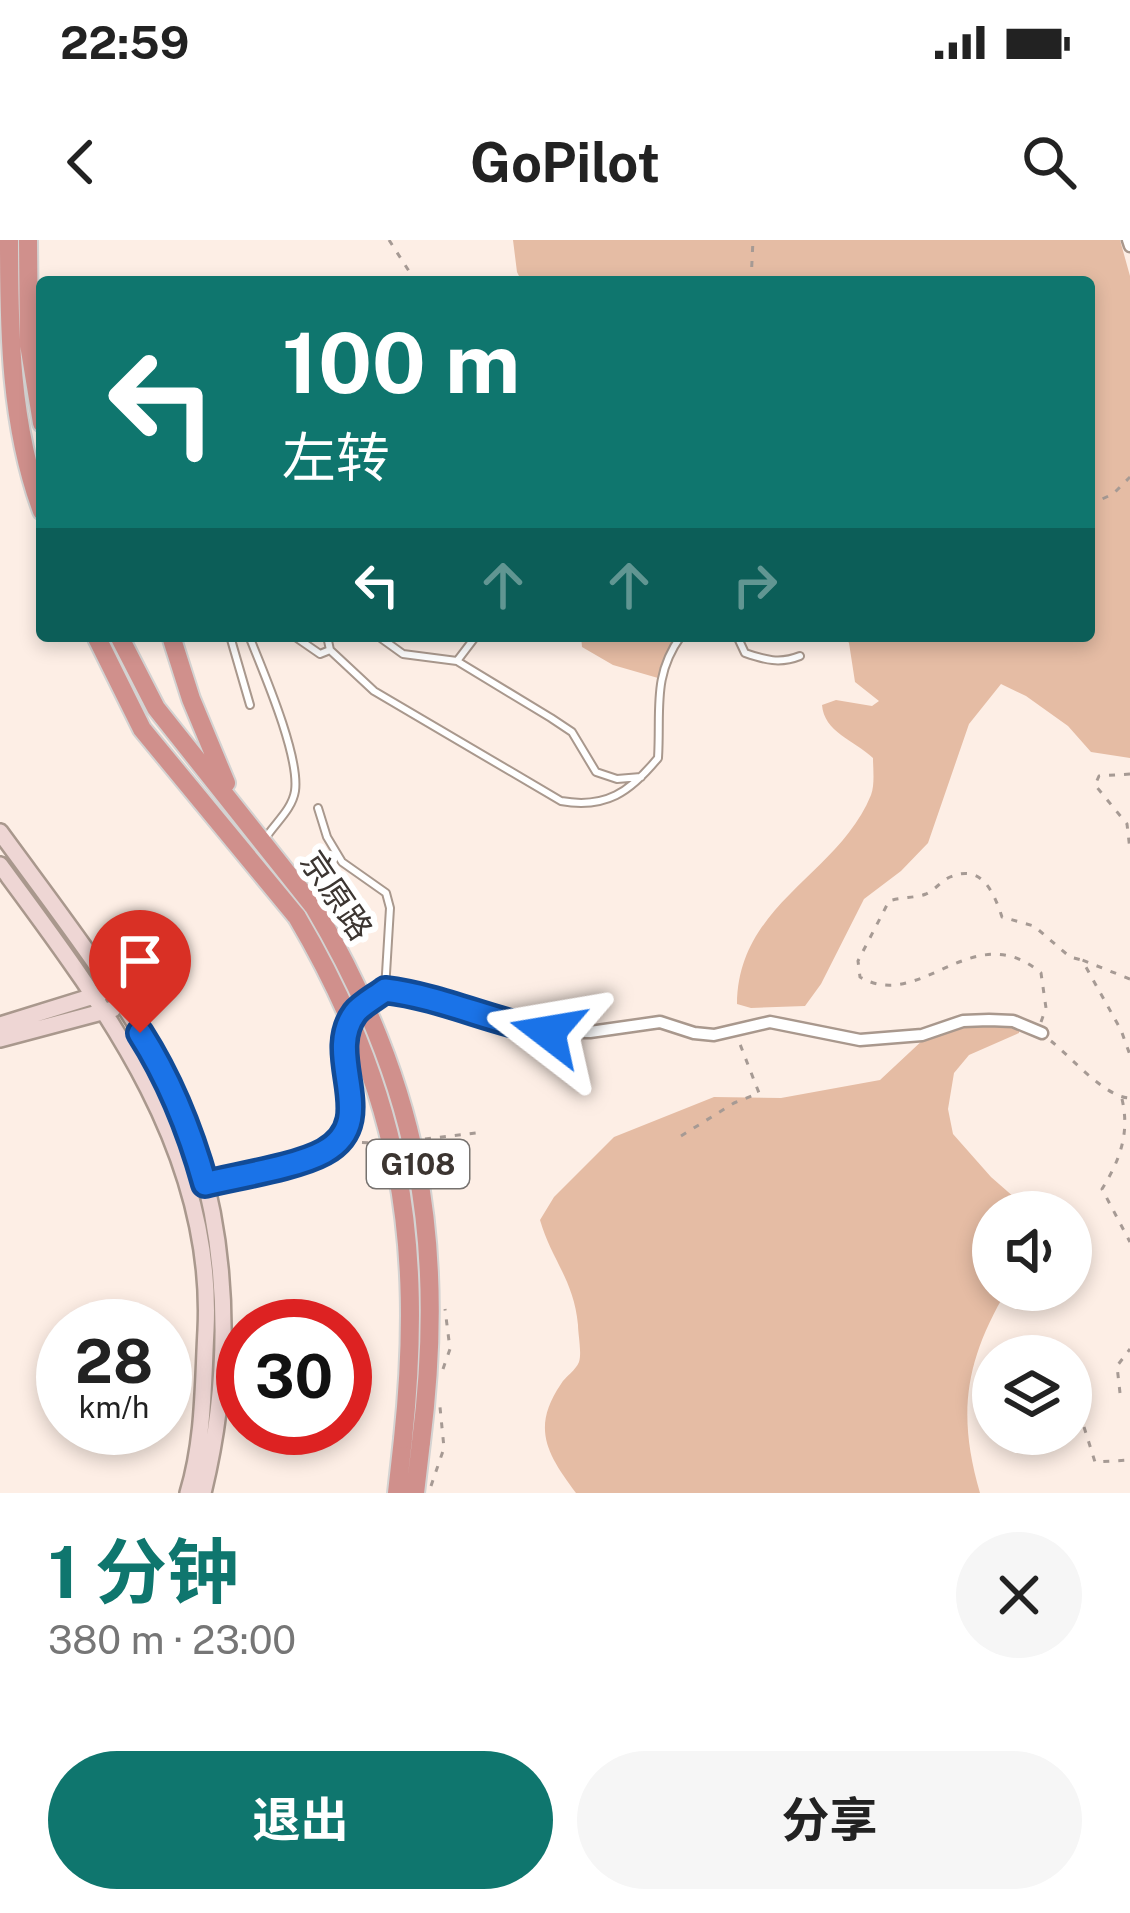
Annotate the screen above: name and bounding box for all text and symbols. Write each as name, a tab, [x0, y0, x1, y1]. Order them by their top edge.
text: 22:59	[60, 16, 189, 69]
icon: back	[48, 129, 114, 195]
icon: search	[1016, 129, 1082, 195]
text: GoPilot	[470, 131, 660, 194]
text: 100 m	[282, 313, 520, 412]
icon: left	[84, 324, 240, 480]
text: 左转	[282, 426, 390, 489]
icon: left	[344, 552, 410, 618]
icon: ahead	[470, 552, 536, 618]
icon: ahead	[596, 552, 662, 618]
icon: right	[722, 552, 788, 618]
street label: 京原路	[294, 843, 380, 947]
pin	[89, 910, 191, 1033]
icon: arrive	[107, 928, 173, 994]
position arrow	[485, 969, 611, 1095]
road number: G108	[367, 1140, 469, 1188]
map controls	[972, 1191, 1092, 1455]
button: sound	[972, 1191, 1092, 1311]
speed limit sign: 30	[216, 1299, 372, 1455]
text: 28	[75, 1326, 153, 1397]
button: layers	[972, 1335, 1092, 1455]
text: km/h	[79, 1389, 149, 1425]
text: 1 分钟	[48, 1530, 239, 1614]
button: close	[956, 1532, 1082, 1658]
text: 380 m · 23:00	[48, 1617, 296, 1663]
button: 退出	[48, 1751, 553, 1889]
button: 分享	[577, 1751, 1082, 1889]

